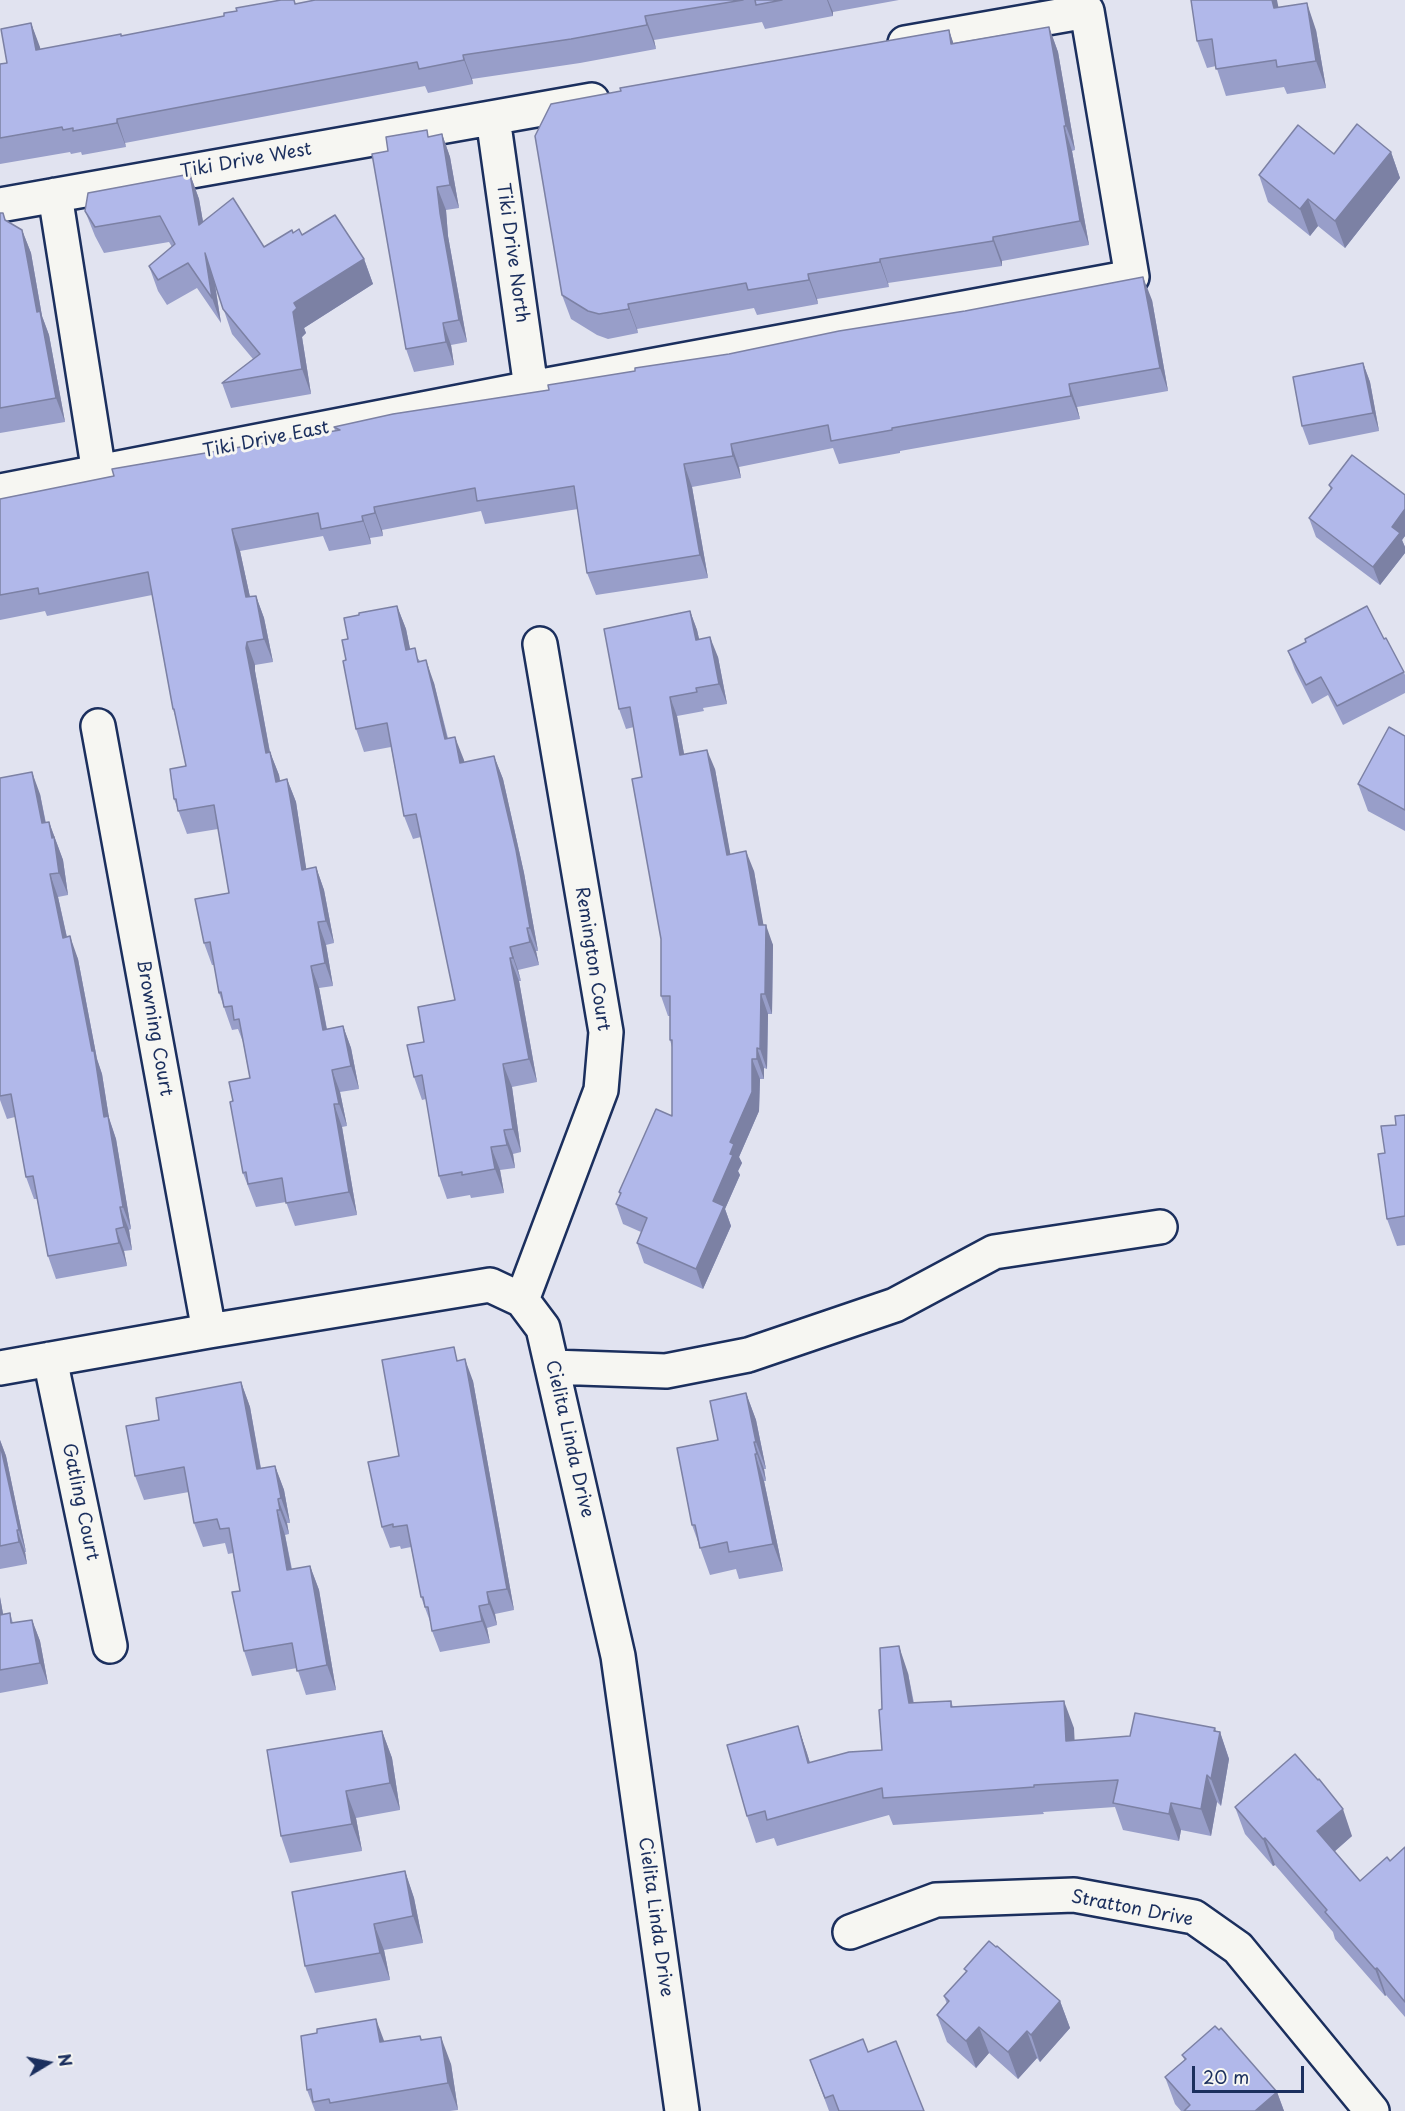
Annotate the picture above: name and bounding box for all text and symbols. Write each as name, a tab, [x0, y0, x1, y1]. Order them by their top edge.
street label: Tiki Drive West	[179, 139, 313, 183]
street label: Tiki Drive North	[491, 182, 533, 324]
street label: Tiki Drive East	[201, 417, 331, 463]
street label: Remington Court	[570, 885, 614, 1033]
street label: Browning Court	[131, 958, 177, 1098]
street label: Cielita Linda Drive	[540, 1358, 598, 1520]
street label: Gatling Court	[57, 1441, 103, 1563]
street label: Cielita Linda Drive	[633, 1836, 677, 1998]
street label: Stratton Drive	[1069, 1887, 1195, 1931]
north arrow	[18, 2033, 78, 2093]
text: N	[53, 2052, 79, 2068]
scale bar	[1195, 2054, 1308, 2092]
text: 20 m	[1203, 2063, 1249, 2090]

